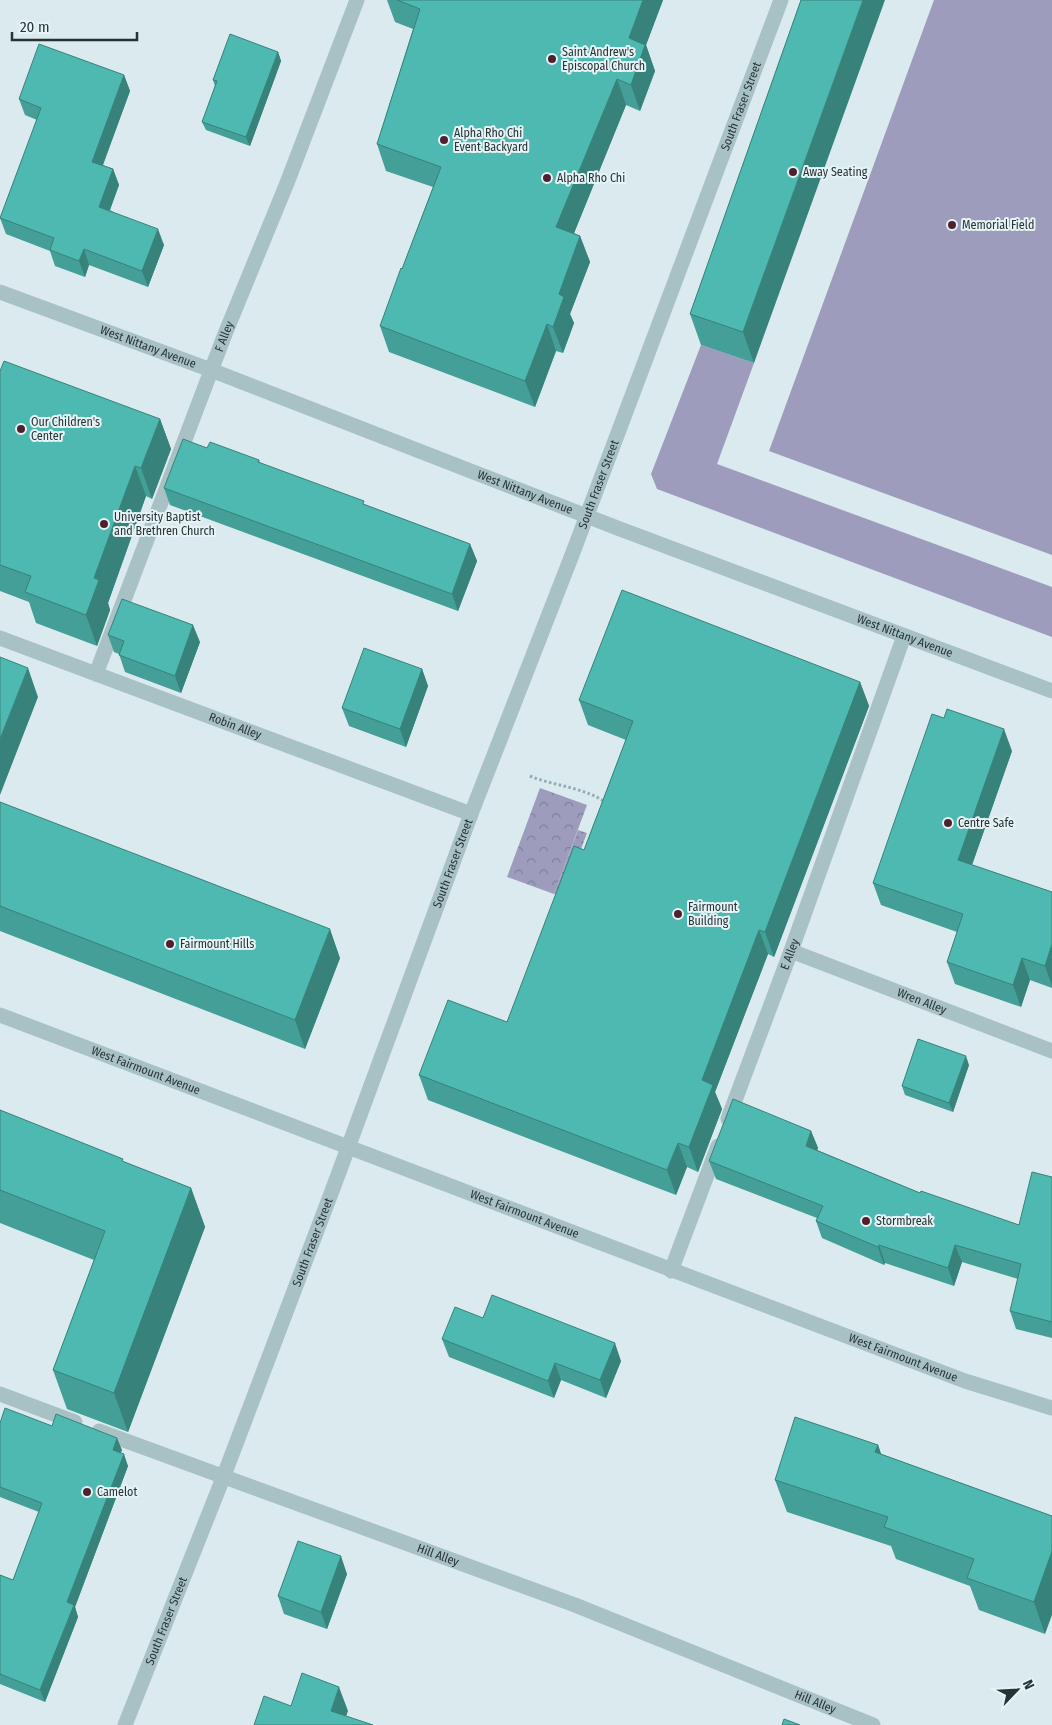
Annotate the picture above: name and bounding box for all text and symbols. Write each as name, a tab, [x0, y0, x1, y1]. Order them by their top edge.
scale bar	[12, 10, 138, 42]
text: 20 m	[20, 18, 50, 36]
place label: Saint Andrew's Episcopal Church	[562, 45, 645, 73]
marker: Saint Andrew's Episcopal Church	[546, 53, 558, 65]
street label: South Fraser Street	[718, 60, 764, 153]
place label: Alpha Rho Chi Event Backyard	[454, 126, 528, 154]
marker: Alpha Rho Chi Event Backyard	[438, 134, 450, 146]
place label: Away Seating	[803, 165, 868, 179]
marker: Away Seating	[787, 166, 799, 178]
place label: Alpha Rho Chi	[557, 171, 625, 185]
marker: Alpha Rho Chi	[541, 172, 553, 184]
place label: Memorial Field	[962, 218, 1034, 232]
marker: Memorial Field	[946, 219, 958, 231]
street label: F Alley	[212, 318, 237, 354]
street label: West Nittany Avenue	[98, 323, 198, 371]
place label: Our Children's Center	[31, 415, 100, 443]
marker: Our Children's Center	[15, 423, 27, 435]
street label: South Fraser Street	[576, 438, 622, 531]
street label: West Nittany Avenue	[475, 467, 575, 517]
place label: University Baptist and Brethren Church	[114, 510, 215, 538]
marker: University Baptist and Brethren Church	[98, 518, 110, 530]
street label: West Nittany Avenue	[855, 611, 955, 660]
street label: Robin Alley	[207, 710, 264, 742]
place label: Centre Safe	[958, 816, 1014, 830]
street label: South Fraser Street	[430, 817, 476, 910]
marker: Centre Safe	[942, 817, 954, 829]
place label: Fairmount Building	[688, 900, 738, 928]
marker: Fairmount Building	[672, 908, 684, 920]
street label: E Alley	[778, 936, 802, 972]
place label: Fairmount Hills	[180, 937, 254, 951]
marker: Fairmount Hills	[164, 938, 176, 950]
street label: Wren Alley	[895, 985, 949, 1017]
street label: West Fairmount Avenue	[89, 1043, 202, 1097]
street label: West Fairmount Avenue	[468, 1187, 581, 1241]
street label: South Fraser Street	[289, 1196, 336, 1288]
place label: Stormbreak	[876, 1214, 933, 1228]
marker: Stormbreak	[860, 1215, 872, 1227]
street label: West Fairmount Avenue	[847, 1331, 960, 1385]
place label: Camelot	[97, 1485, 137, 1499]
marker: Camelot	[81, 1486, 93, 1498]
street label: Hill Alley	[415, 1541, 461, 1569]
street label: South Fraser Street	[143, 1575, 190, 1667]
north arrow	[992, 1665, 1042, 1715]
text: N	[1019, 1677, 1038, 1692]
street label: Hill Alley	[793, 1687, 839, 1717]

